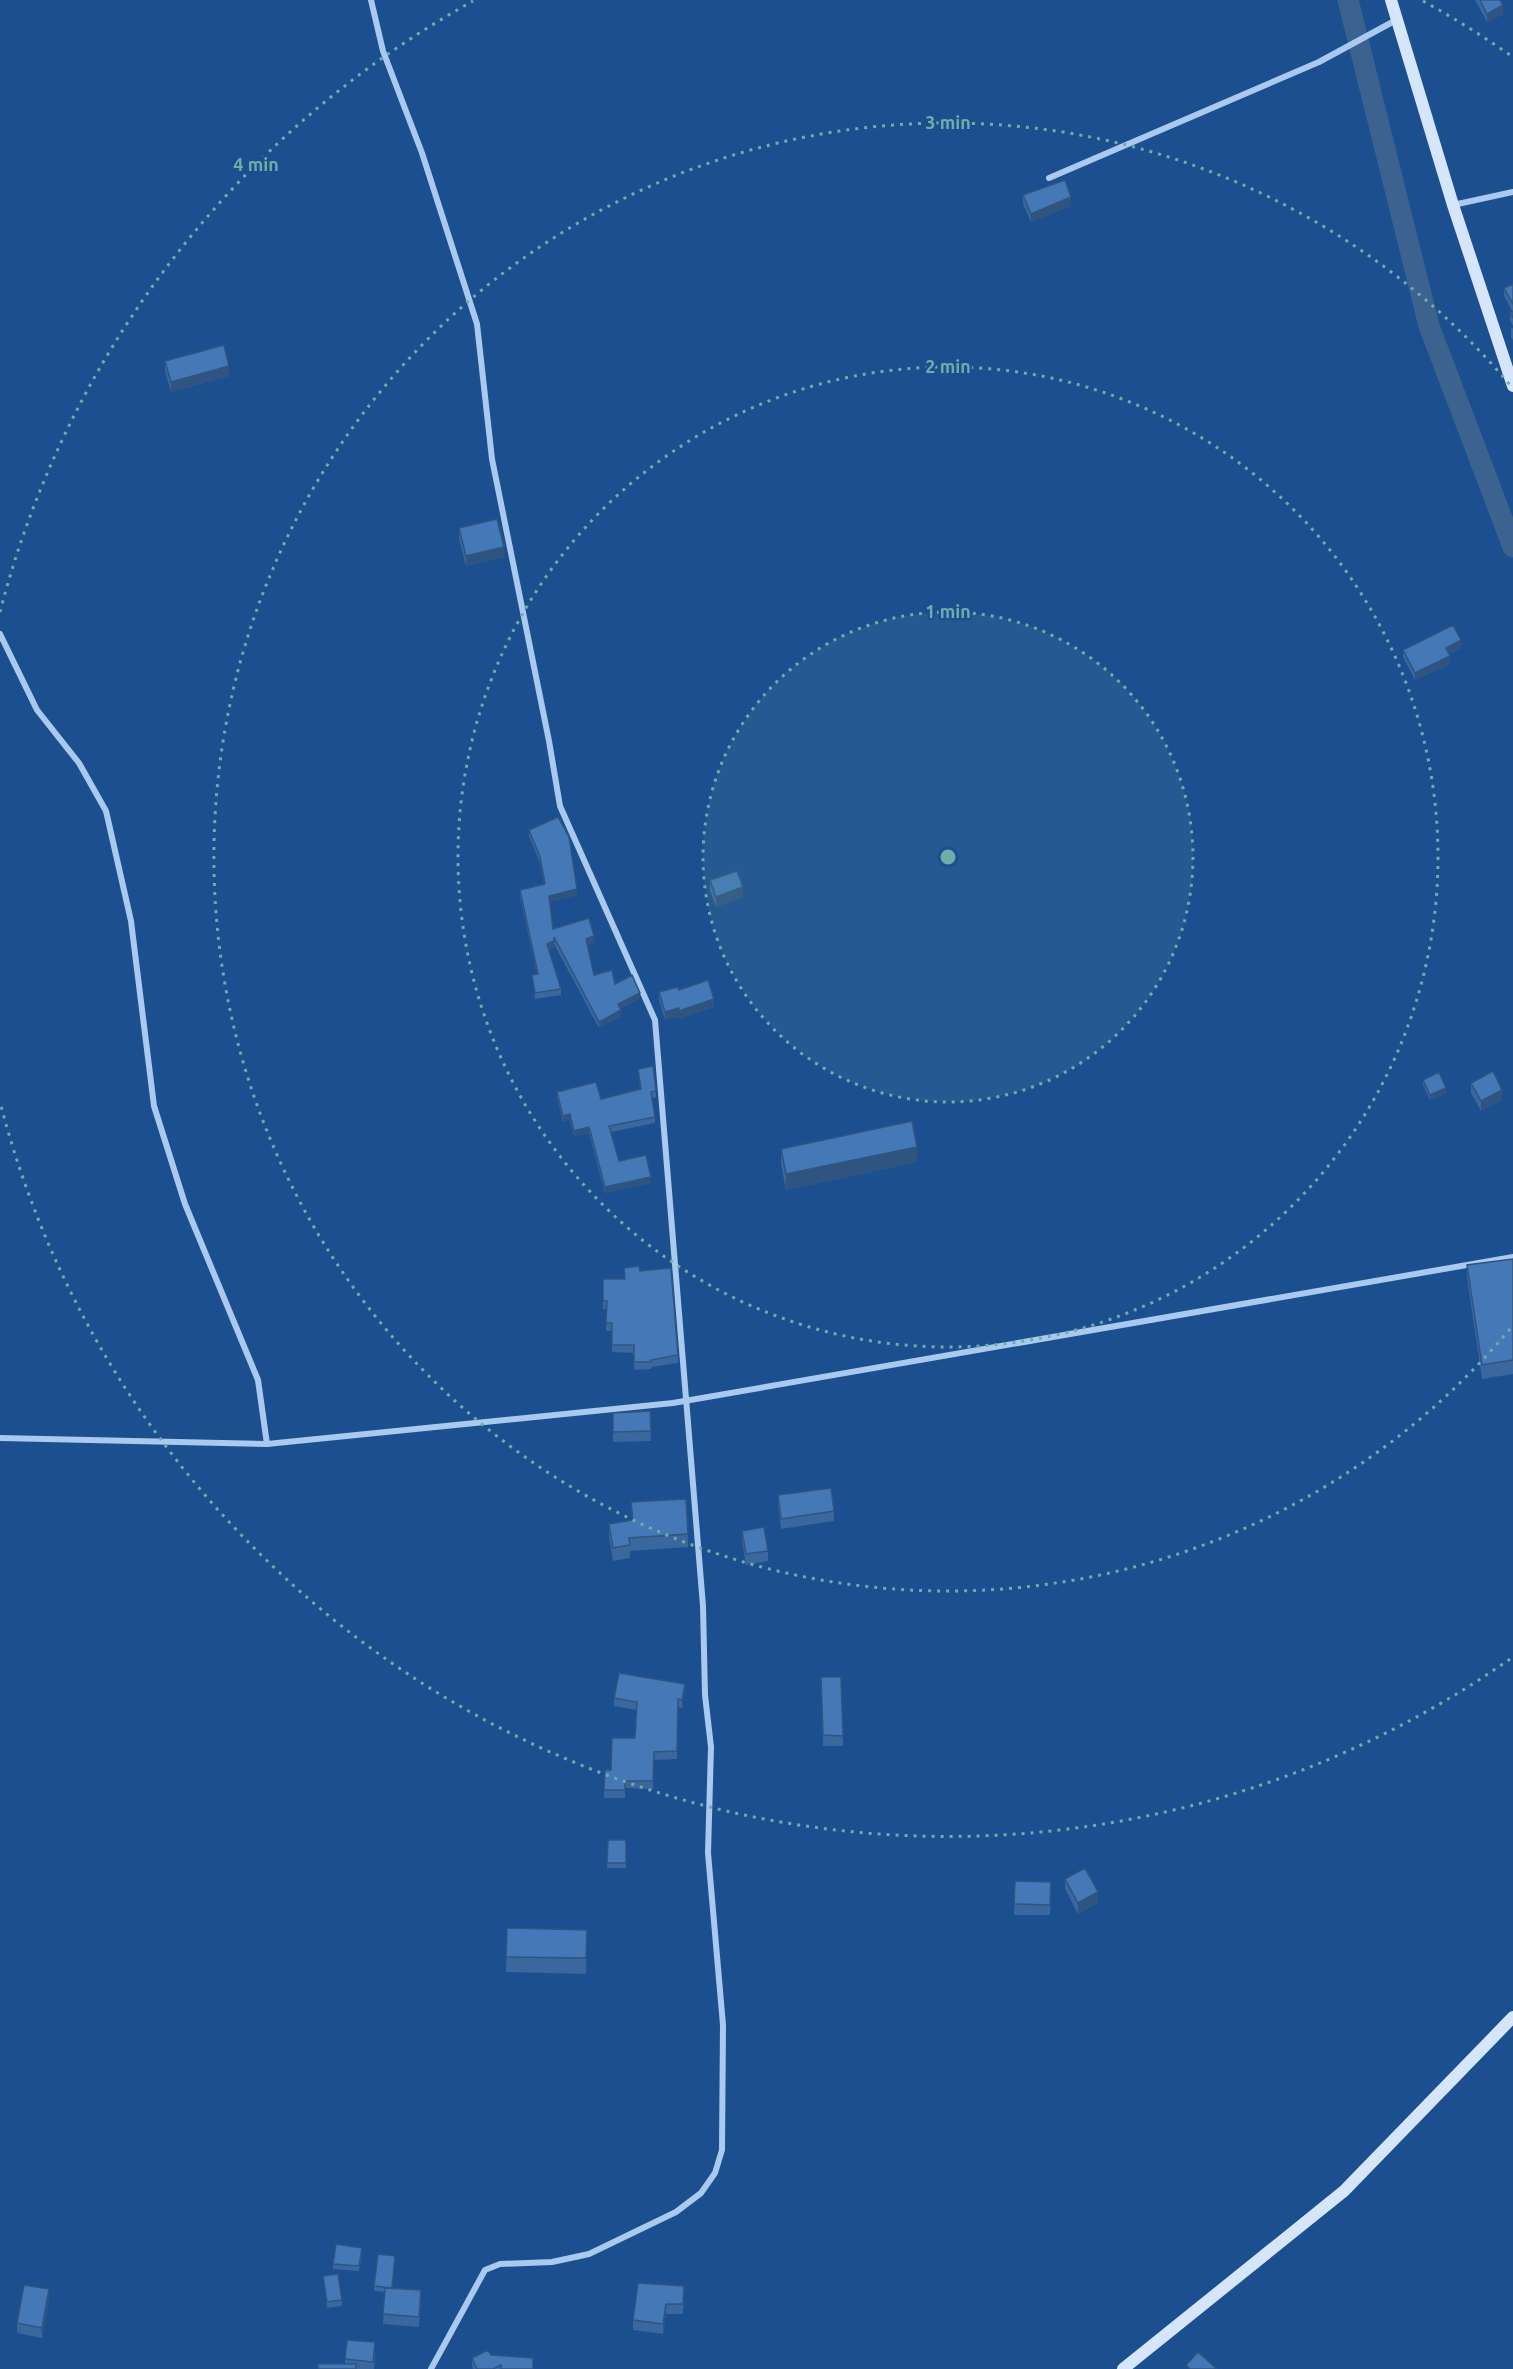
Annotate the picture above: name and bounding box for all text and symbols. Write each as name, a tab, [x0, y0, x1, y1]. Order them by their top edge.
text: 3 min	[925, 112, 971, 132]
text: 4 min	[233, 154, 279, 174]
text: 2 min	[925, 356, 971, 376]
text: 1 min	[925, 601, 971, 621]
centre of rings	[938, 847, 958, 867]

